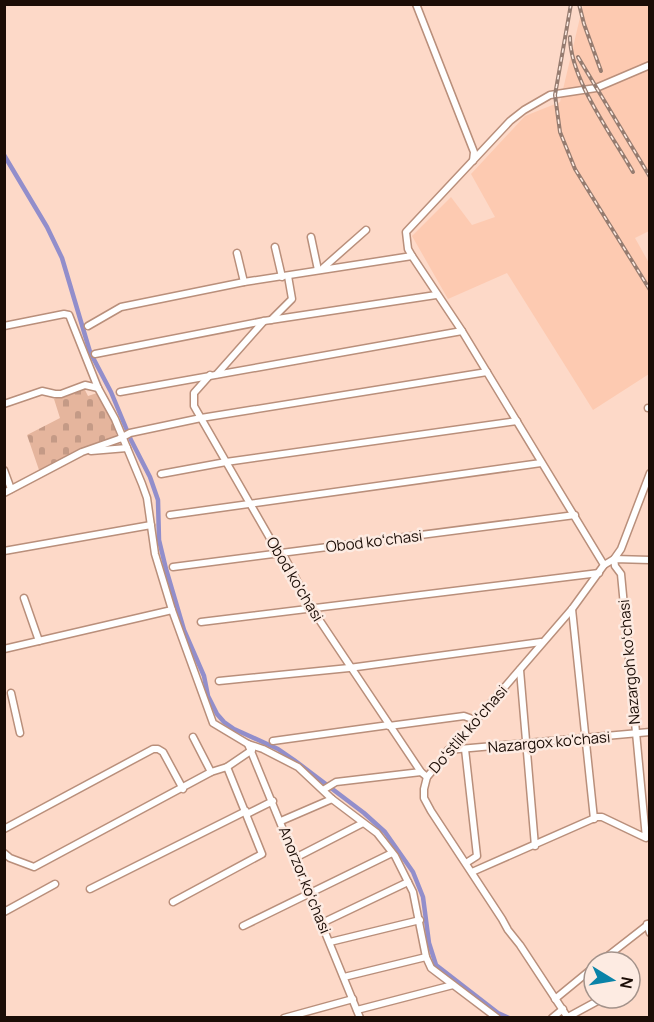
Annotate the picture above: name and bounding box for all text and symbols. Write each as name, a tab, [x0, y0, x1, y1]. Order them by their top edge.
street label: Obod koʻchasi	[325, 525, 423, 557]
street label: Obod ko'chasi	[261, 533, 329, 625]
street label: Nazargoh koʻchasi	[613, 599, 645, 725]
street label: Doʻstlik koʻchasi	[424, 681, 512, 777]
street label: Nazargox ko'chasi	[487, 726, 611, 758]
street label: Anorzor koʻchasi	[274, 823, 336, 937]
north arrow	[582, 950, 642, 1010]
text: N	[615, 975, 639, 991]

